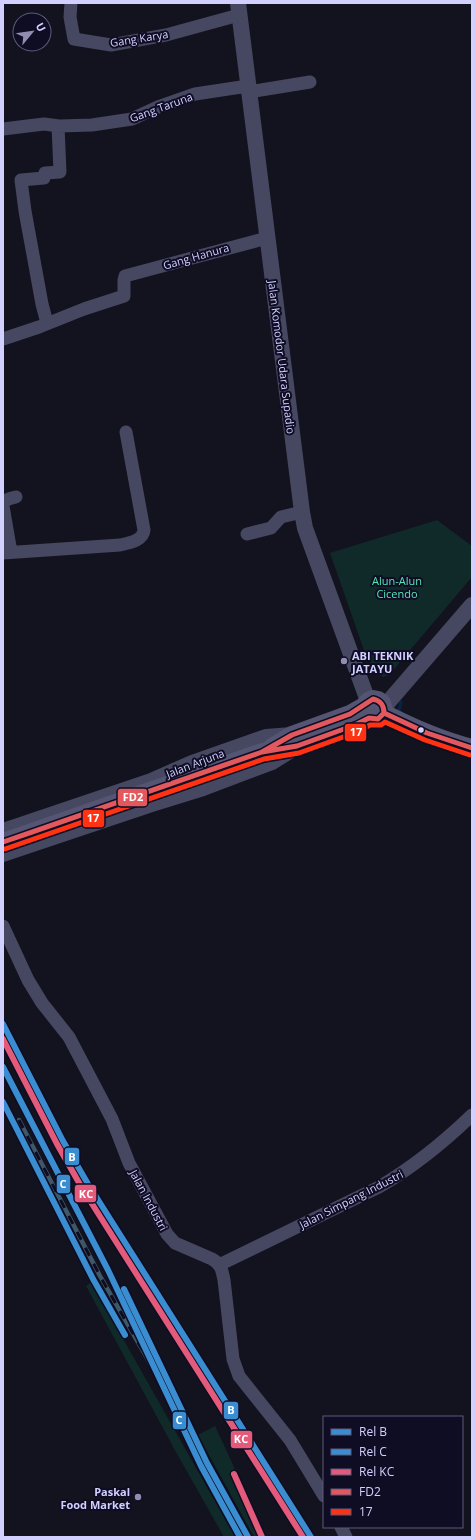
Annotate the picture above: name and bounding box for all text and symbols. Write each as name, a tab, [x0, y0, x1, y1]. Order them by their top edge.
north arrow	[12, 12, 52, 52]
text: U	[33, 20, 50, 34]
street label: Gang Karya	[109, 26, 169, 50]
street label: Gang Taruna	[127, 89, 195, 125]
street label: Gang Hanura	[161, 239, 231, 273]
street label: Jalan Komodor Udara Supadio	[265, 278, 299, 435]
park label: Alun-Alun Cicendo	[372, 573, 422, 601]
place label: ABI TEKNIK JATAYU	[351, 648, 414, 676]
marker: ABI TEKNIK JATAYU	[339, 656, 349, 666]
line badge: 17	[344, 723, 367, 742]
text: 17	[350, 724, 362, 739]
unlabelled marker	[416, 725, 426, 735]
street label: Jalan Arjuna	[163, 745, 226, 781]
line badge: FD2	[117, 788, 148, 807]
text: FD2	[123, 789, 143, 804]
line badge: 17	[82, 809, 105, 828]
text: 17	[87, 810, 99, 825]
line badge: B	[64, 1147, 80, 1166]
text: B	[68, 1149, 76, 1164]
street label: Jalan Industri	[126, 1166, 171, 1233]
street label: Jalan Simpang Industri	[296, 1166, 406, 1232]
line badge: C	[56, 1174, 71, 1194]
text: C	[59, 1176, 67, 1191]
line badge: KC	[74, 1184, 97, 1203]
text: KC	[79, 1186, 93, 1201]
line badge: B	[223, 1401, 239, 1420]
text: B	[227, 1402, 235, 1417]
line badge: C	[172, 1411, 187, 1430]
text: C	[175, 1412, 183, 1427]
legend	[323, 1416, 463, 1528]
text: Rel B	[359, 1423, 387, 1440]
line badge: KC	[230, 1430, 253, 1449]
text: KC	[234, 1431, 248, 1446]
text: Rel C	[359, 1443, 387, 1460]
text: Rel KC	[359, 1463, 395, 1480]
text: FD2	[359, 1483, 381, 1500]
place label: Paskal Food Market	[60, 1484, 130, 1512]
marker: Paskal Food Market	[133, 1492, 143, 1502]
text: 17	[359, 1503, 373, 1520]

